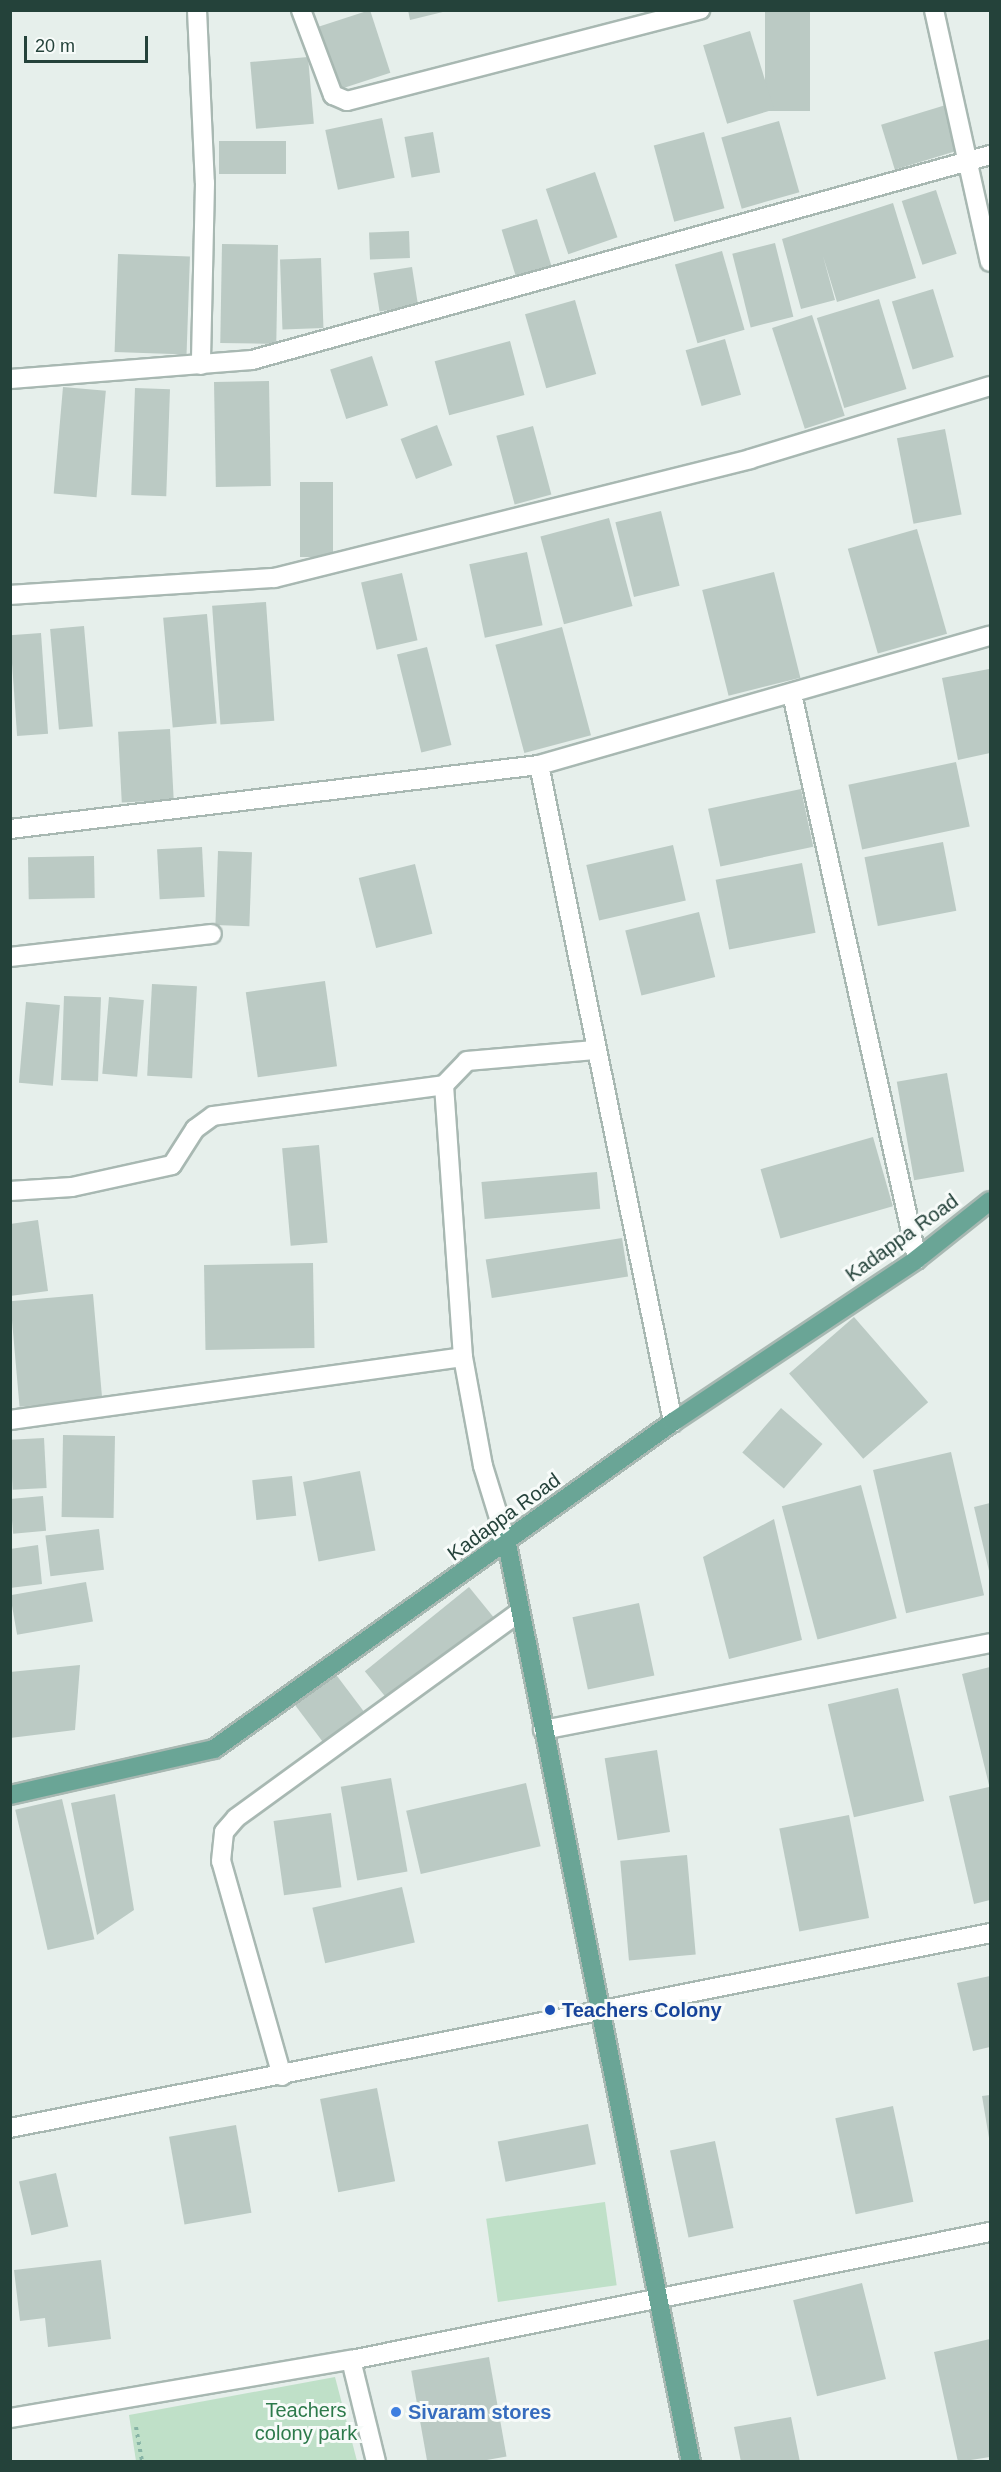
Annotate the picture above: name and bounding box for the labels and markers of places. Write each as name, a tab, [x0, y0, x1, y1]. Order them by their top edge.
place label: Teachers Colony	[562, 1998, 722, 2022]
marker: Teachers Colony	[543, 2003, 557, 2017]
place label: Sivaram stores	[408, 2400, 551, 2424]
marker: Sivaram stores	[389, 2405, 403, 2419]

